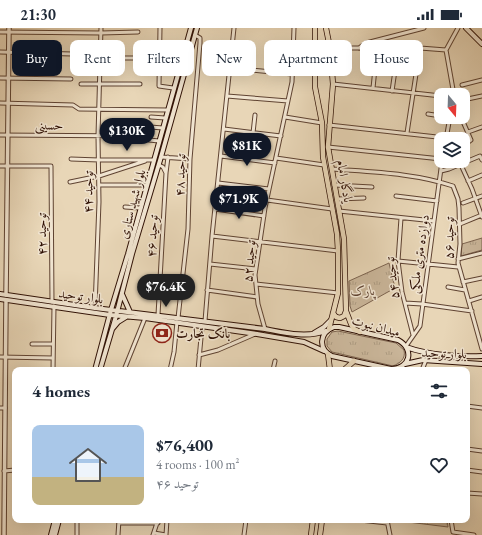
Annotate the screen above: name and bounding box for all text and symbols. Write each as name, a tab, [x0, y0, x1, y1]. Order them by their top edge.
text: 21:30	[20, 5, 56, 24]
chip: Buy	[12, 40, 62, 76]
chip: Rent	[70, 40, 125, 76]
chip: Filters	[133, 40, 194, 76]
chip: New	[202, 40, 256, 76]
chip: Apartment	[264, 40, 352, 76]
chip: House	[360, 40, 423, 76]
north arrow	[434, 88, 470, 124]
map controls	[434, 88, 470, 168]
street label: حسینی	[35, 116, 63, 135]
pin: $130K	[99, 118, 155, 152]
text: $130K	[109, 122, 145, 139]
button: layers	[434, 132, 470, 168]
pin: $81K	[223, 133, 271, 167]
text: $81K	[232, 137, 262, 154]
street label: توحید ۴۸	[171, 153, 189, 197]
street label: یادگار امام	[330, 158, 357, 206]
street label: بلوار شهید ستاری	[115, 167, 149, 241]
street label: توحید ۴۴	[79, 170, 97, 213]
pin: $71.9K	[206, 186, 272, 220]
text: $71.9K	[219, 190, 259, 207]
street label: توحید ۴۲	[33, 212, 50, 255]
street label: دوازده متری ملکی	[405, 213, 434, 295]
street label: توحید ۴۶	[142, 214, 162, 258]
street label: توحید ۵۶	[440, 216, 458, 259]
street label: توحید ۵۲	[239, 239, 259, 283]
street label: توحید ۵۴	[381, 255, 403, 300]
pin: $76.4K	[133, 274, 199, 308]
text: $76.4K	[146, 278, 186, 295]
park label: پارک	[351, 282, 377, 300]
street label: بلوار توحید	[57, 284, 105, 308]
street label: میدان نبوت	[350, 311, 402, 341]
bank icon: بانک تجارت	[151, 322, 173, 344]
place label: بانک تجارت	[176, 325, 231, 342]
street label: بلوار توحید	[421, 344, 467, 362]
text: 4 homes	[32, 380, 90, 402]
icon: filters	[428, 380, 450, 402]
text: $76,400	[156, 434, 213, 456]
icon: home	[64, 441, 112, 489]
icon: heart	[428, 454, 450, 476]
text: 4 rooms · 100 m²	[156, 456, 240, 473]
text: توحید ۴۶	[156, 475, 199, 492]

